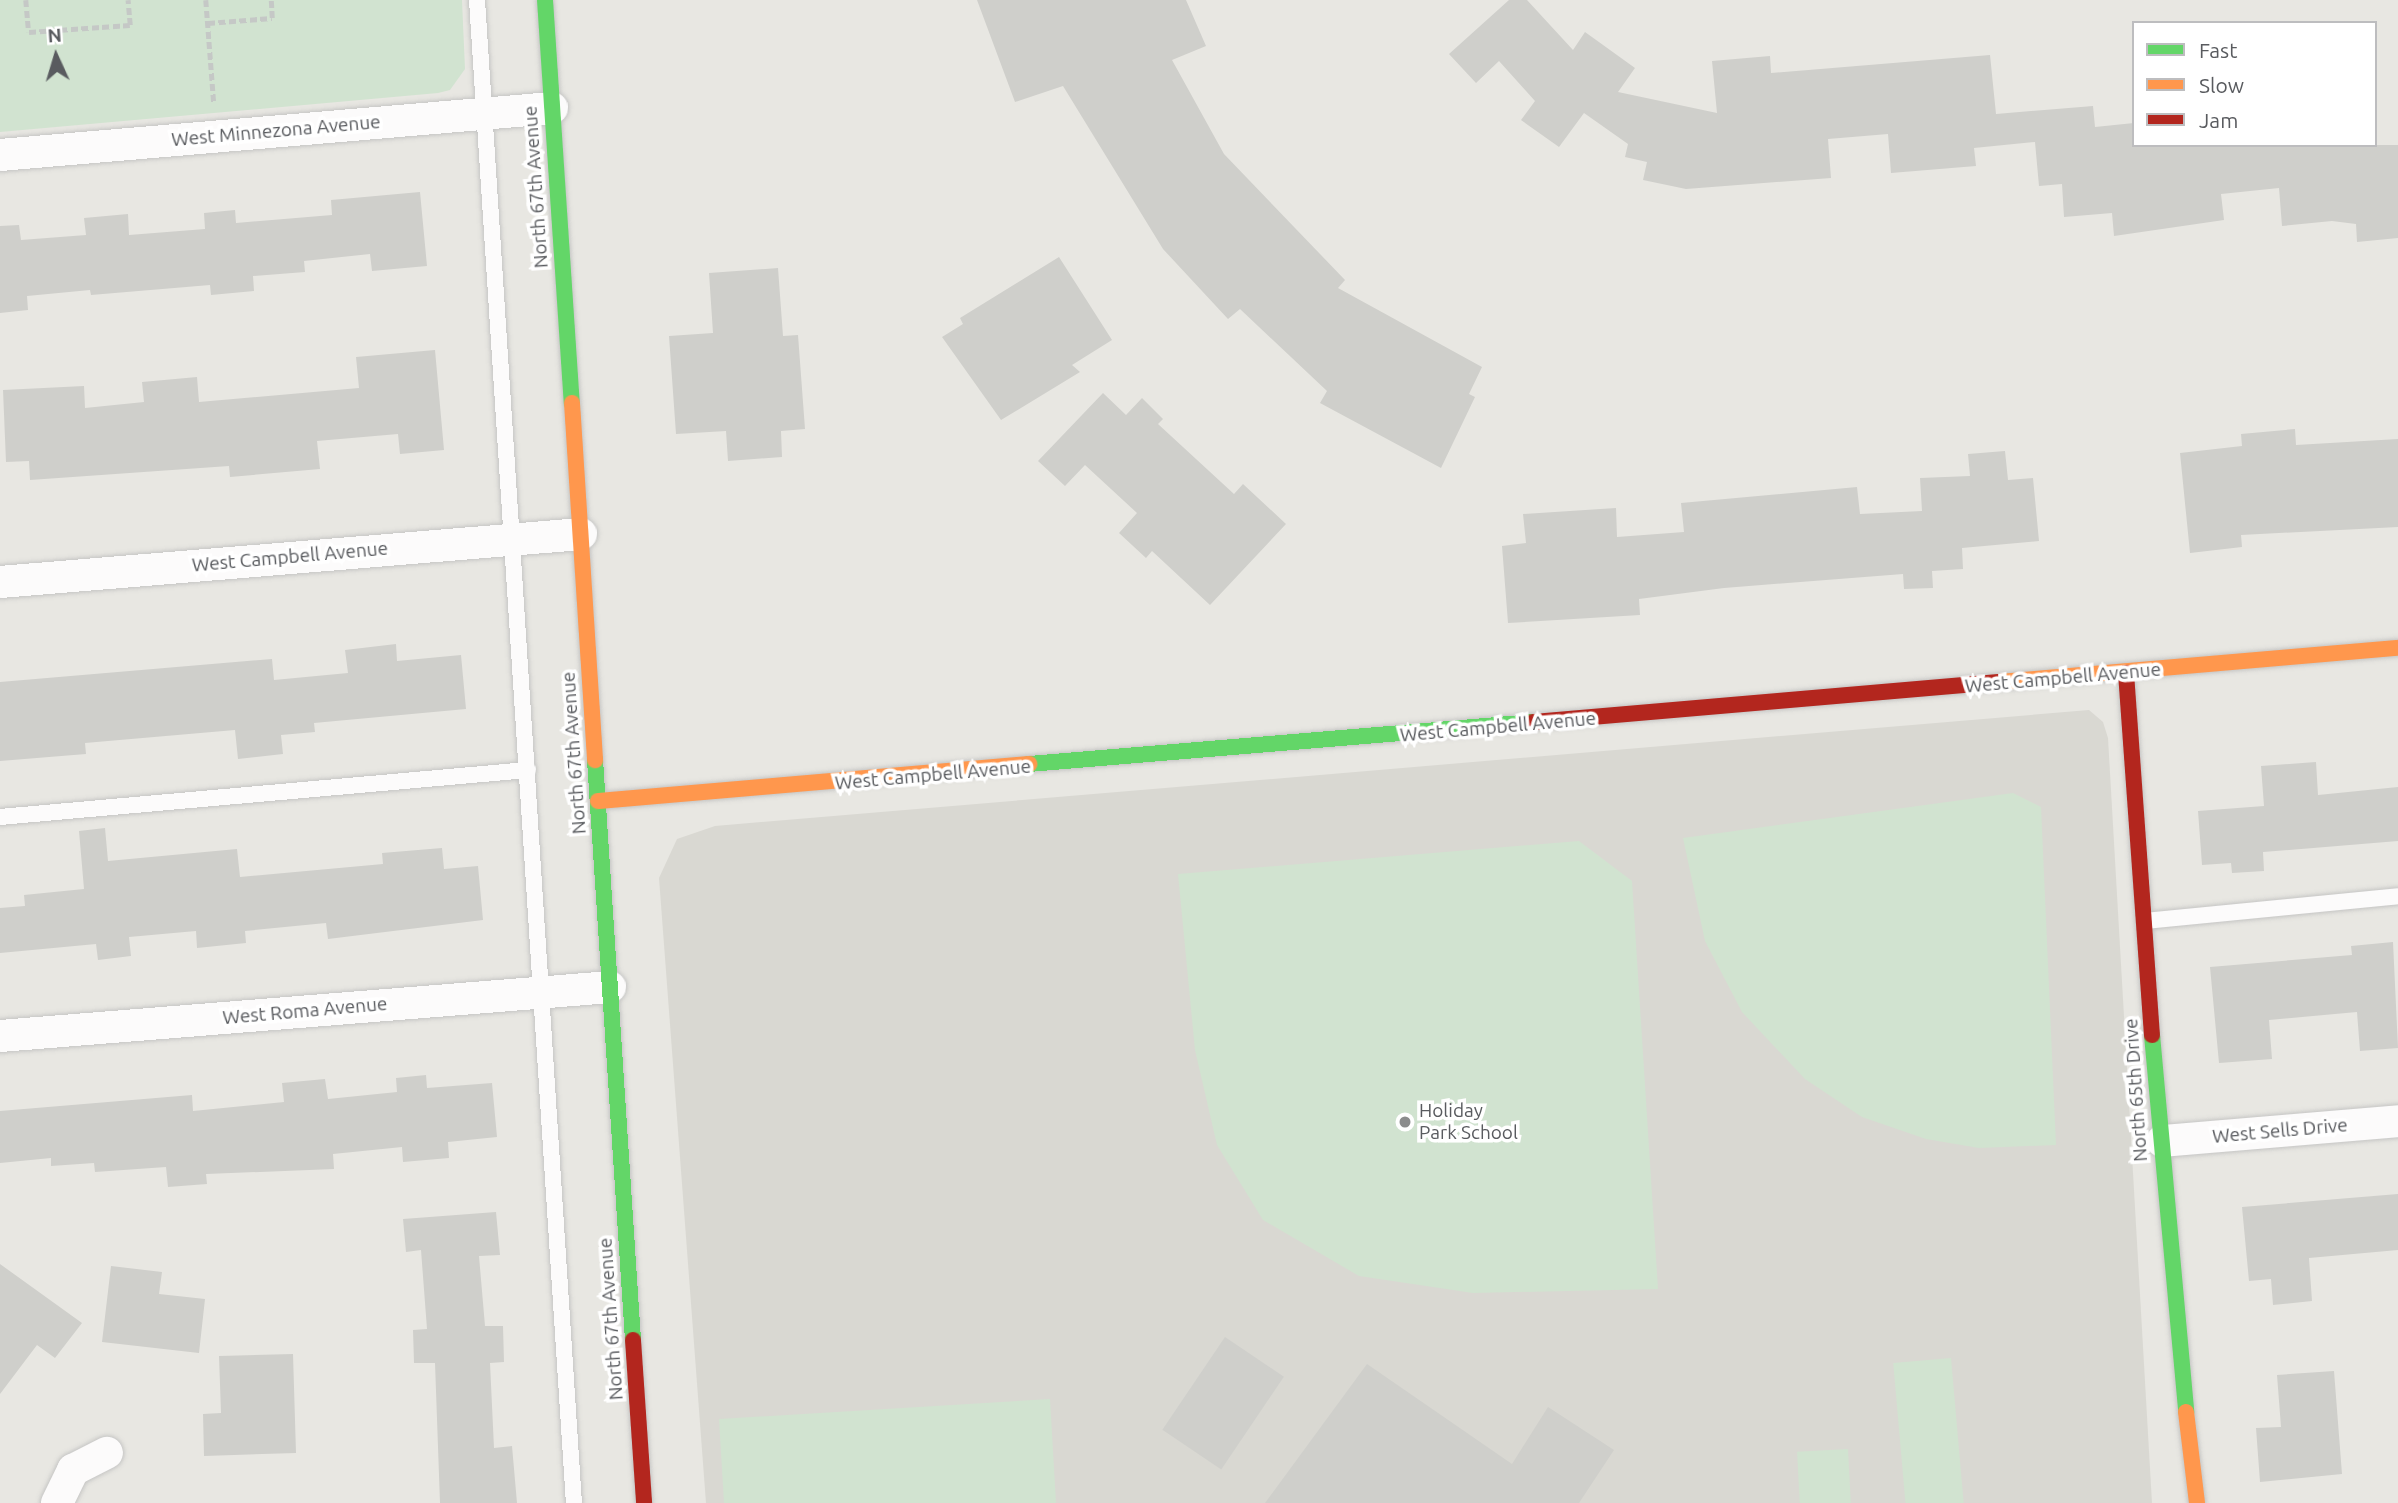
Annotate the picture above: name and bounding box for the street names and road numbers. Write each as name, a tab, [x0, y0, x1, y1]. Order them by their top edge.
street label: North 67th Avenue	[519, 105, 553, 269]
street label: West Minnezona Avenue	[171, 111, 381, 151]
street label: West Campbell Avenue	[191, 537, 389, 577]
street label: West Campbell Avenue	[1964, 658, 2162, 698]
street label: North 67th Avenue	[557, 671, 591, 835]
street label: West Campbell Avenue	[1399, 707, 1597, 747]
street label: West Campbell Avenue	[834, 755, 1032, 795]
street label: West Roma Avenue	[222, 992, 388, 1030]
street label: North 65th Drive	[2120, 1018, 2152, 1162]
street label: West Sells Drive	[2211, 1114, 2349, 1148]
street label: North 67th Avenue	[594, 1237, 628, 1401]

